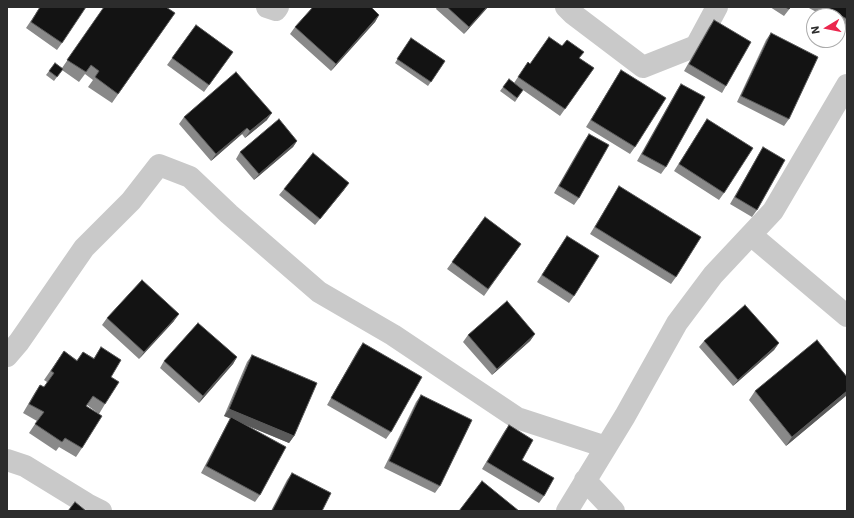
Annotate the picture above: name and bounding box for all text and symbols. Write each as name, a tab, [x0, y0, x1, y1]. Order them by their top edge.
north arrow	[806, 8, 846, 48]
text: N	[808, 25, 823, 35]

